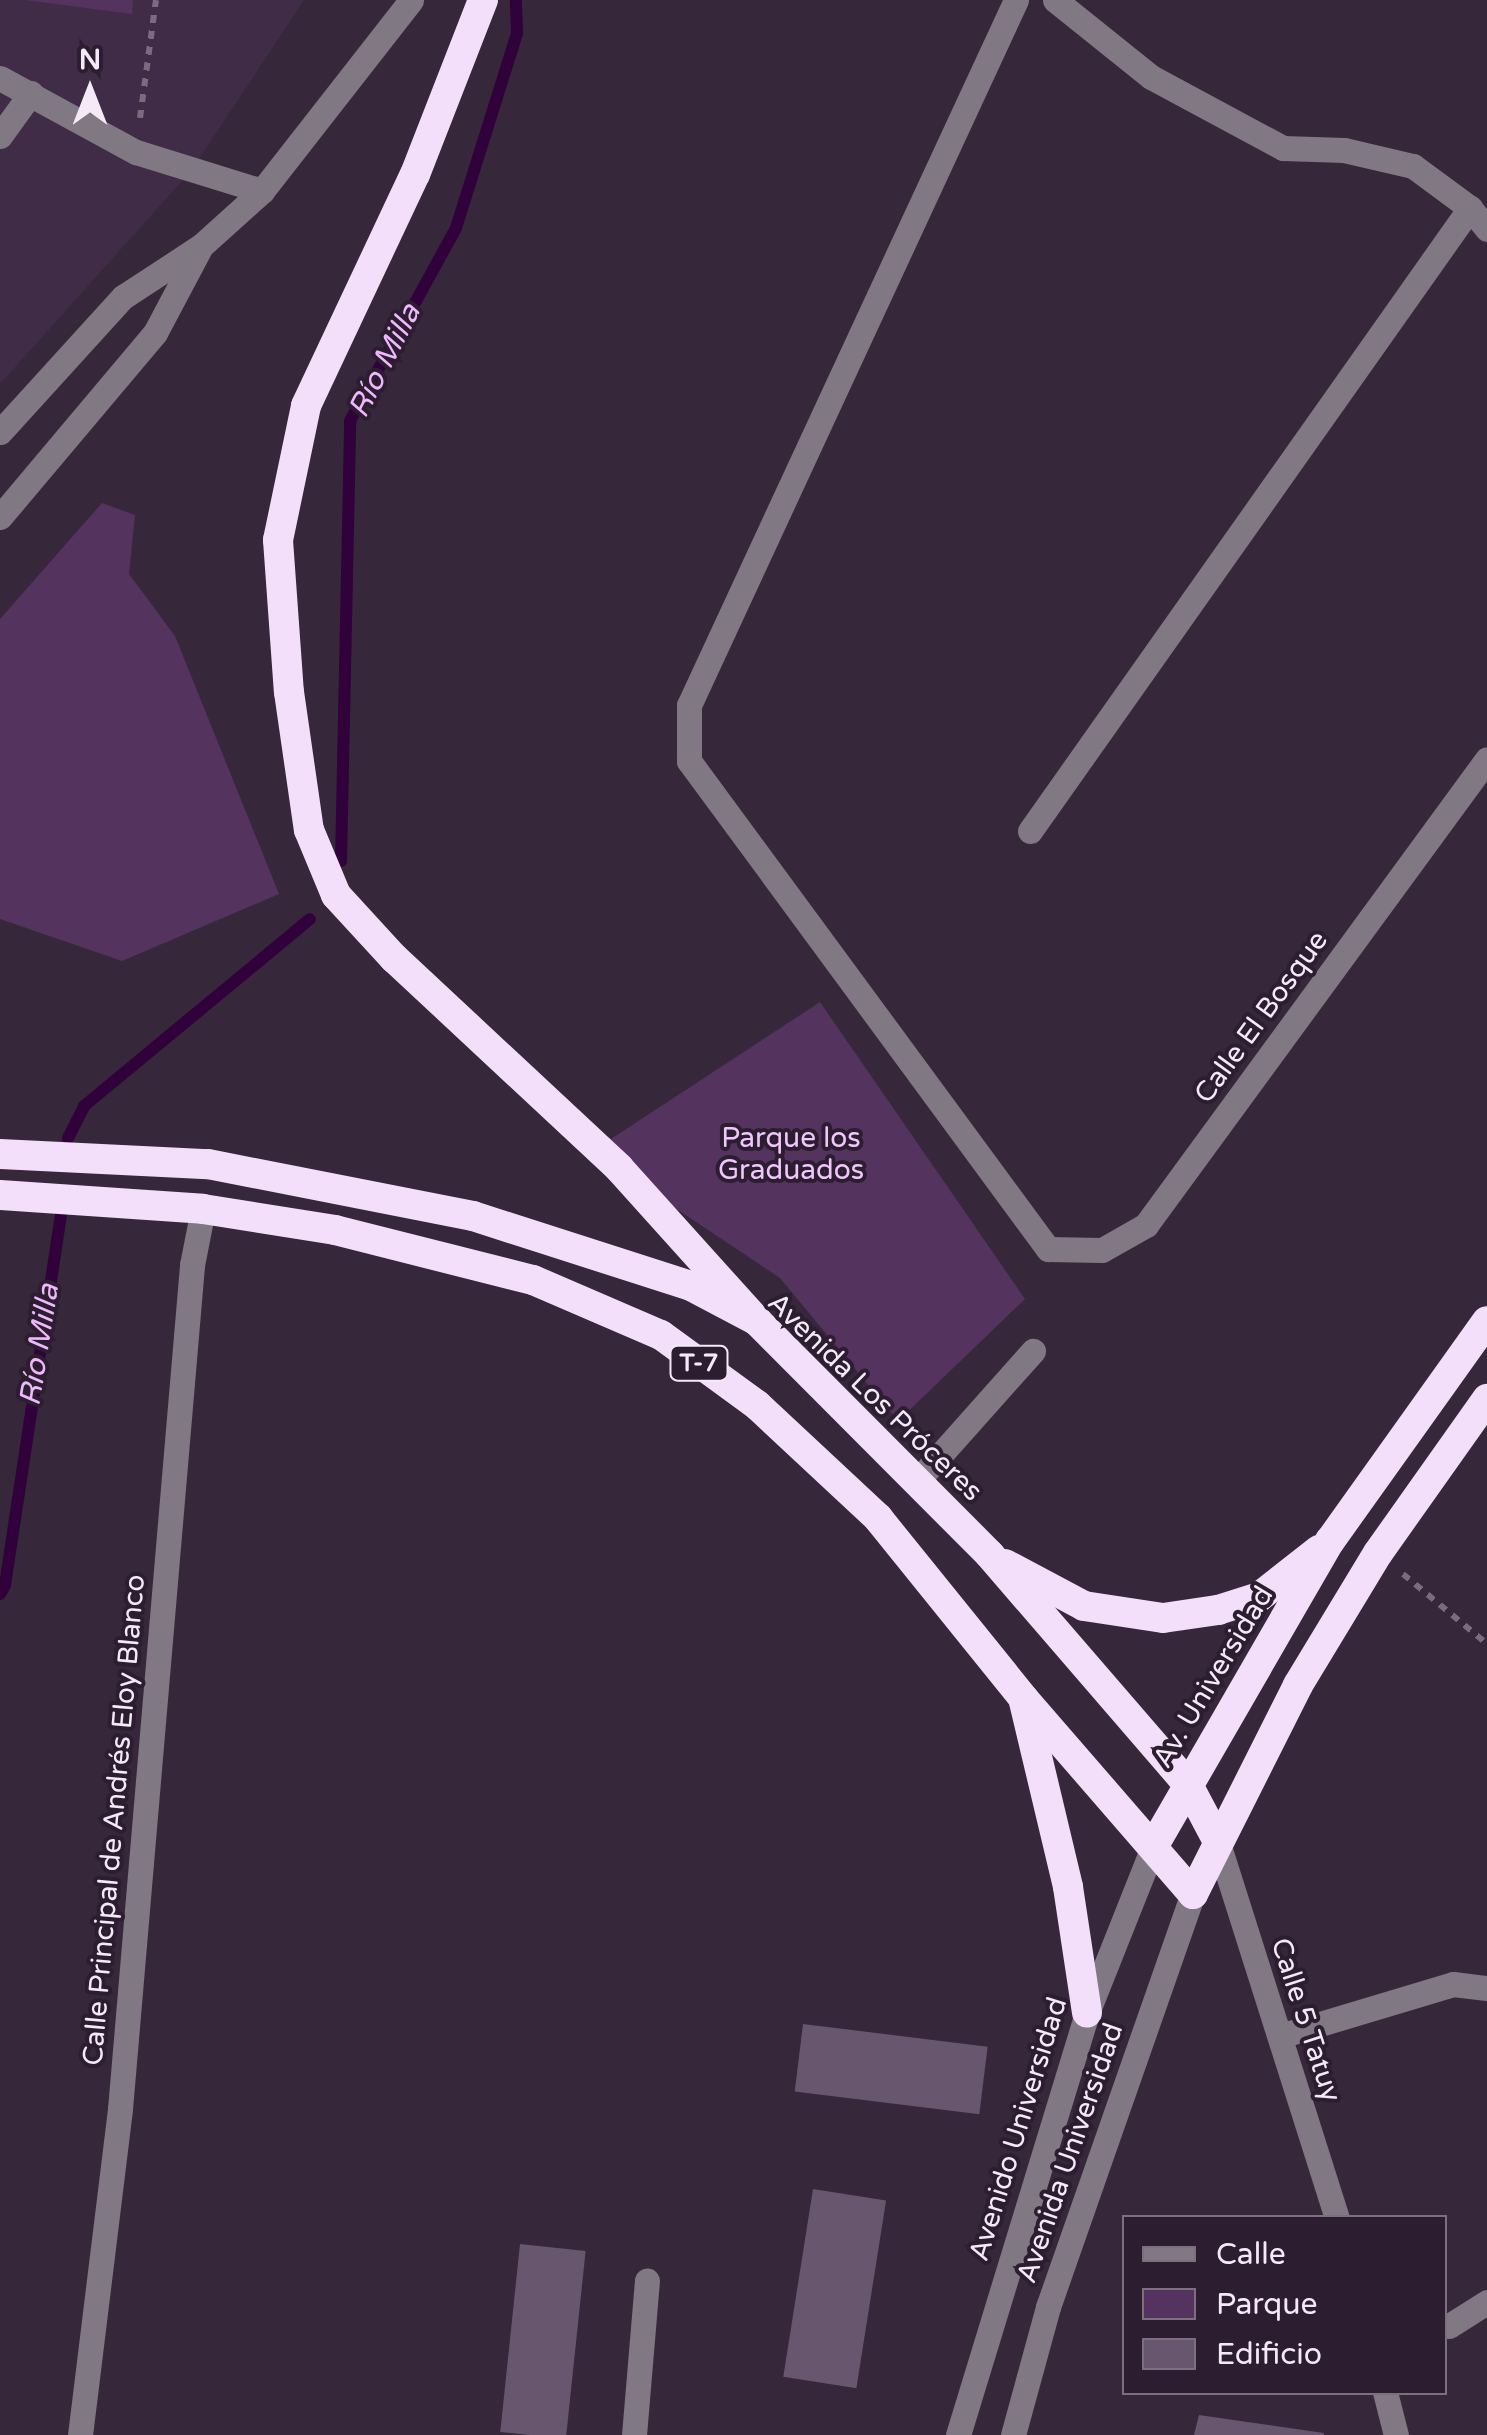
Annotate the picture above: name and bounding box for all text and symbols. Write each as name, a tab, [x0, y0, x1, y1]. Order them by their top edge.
north arrow	[40, 40, 140, 140]
text: N	[79, 43, 101, 77]
water label: Río Milla	[341, 298, 429, 424]
street label: Calle El Bosque	[1187, 924, 1335, 1110]
park label: Parque los Graduados	[718, 1121, 864, 1187]
water label: Río Milla	[13, 1282, 67, 1408]
street label: Avenida Los Próceres	[761, 1286, 989, 1508]
road number: T-7	[669, 1343, 729, 1383]
street label: Calle Principal de Andrés Eloy Blanco	[76, 1573, 152, 2067]
street label: Av. Universidad	[1146, 1580, 1280, 1774]
street label: Calle 5 Tatuy	[1264, 1934, 1348, 2106]
street label: Avenido Universidad	[962, 1993, 1074, 2265]
street label: Avenida Universidad	[1010, 2019, 1130, 2287]
legend	[1122, 2215, 1447, 2395]
text: Calle	[1216, 2236, 1286, 2273]
text: Parque	[1216, 2286, 1317, 2323]
text: Edificio	[1216, 2336, 1322, 2373]

